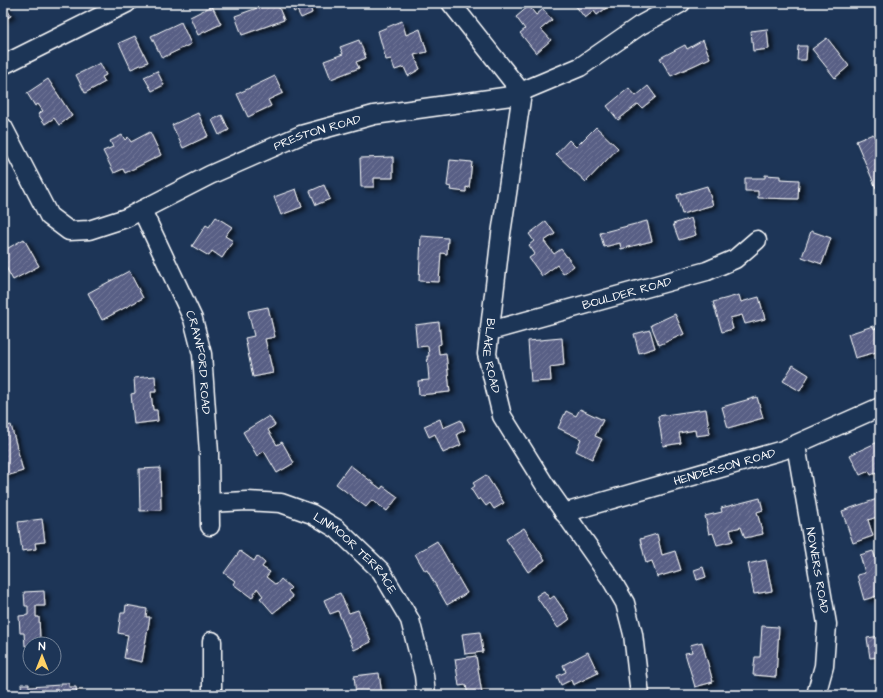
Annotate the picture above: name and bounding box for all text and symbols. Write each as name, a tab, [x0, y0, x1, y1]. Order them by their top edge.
street label: PRESTON ROAD	[271, 110, 363, 155]
street label: BOULDER ROAD	[580, 273, 674, 314]
street label: CRAWFORD ROAD	[181, 307, 215, 415]
street label: BLAKE ROAD	[478, 317, 505, 395]
street label: HENDERSON ROAD	[671, 444, 778, 490]
street label: LINMOOR TERRACE	[310, 508, 401, 597]
street label: NOWERS ROAD	[802, 526, 834, 615]
north arrow	[22, 636, 62, 676]
text: N	[39, 639, 46, 654]

